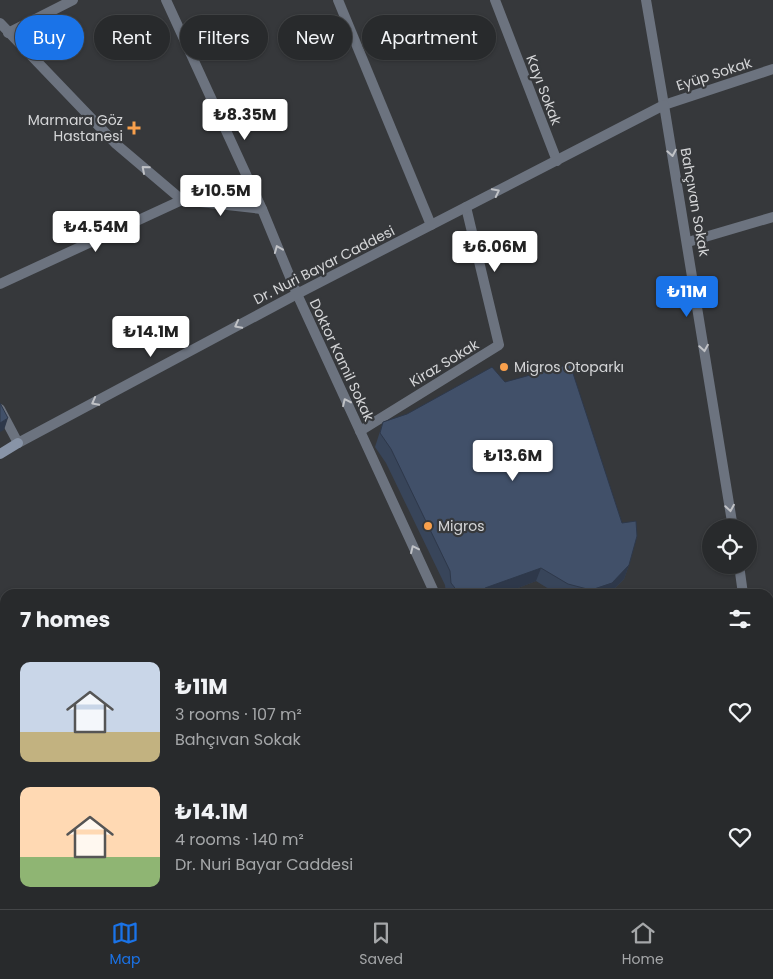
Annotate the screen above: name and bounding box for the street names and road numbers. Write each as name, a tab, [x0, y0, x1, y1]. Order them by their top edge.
street label: Kayı Sokak	[521, 52, 567, 129]
street label: Eyüp Sokak	[674, 52, 755, 96]
street label: Bahçıvan Sokak	[676, 146, 715, 259]
street label: Dr. Nuri Bayar Caddesi	[250, 221, 398, 309]
street label: Doktor Kamil Sokak	[305, 295, 380, 425]
street label: Kiraz Sokak	[406, 334, 483, 392]

